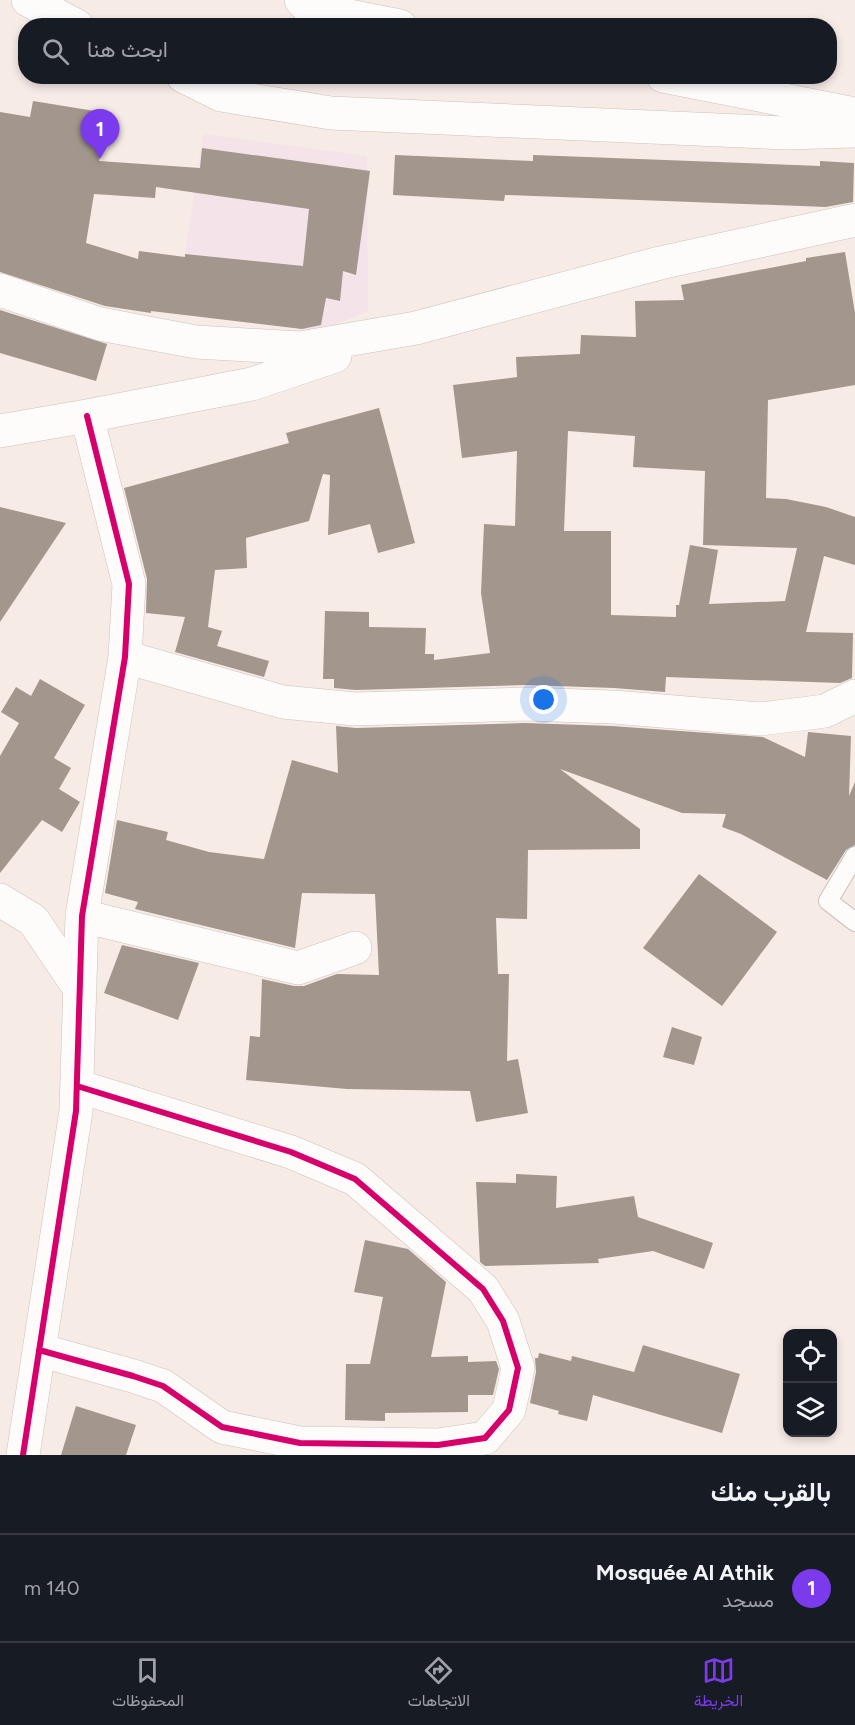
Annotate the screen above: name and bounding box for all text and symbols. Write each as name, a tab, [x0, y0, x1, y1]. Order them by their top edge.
search box	[18, 18, 837, 84]
icon: search	[39, 35, 72, 68]
text: ابحث هنا	[87, 36, 168, 63]
pin: 1	[80, 110, 120, 159]
your location	[529, 685, 558, 714]
map controls	[783, 1329, 837, 1437]
button: locate	[783, 1329, 837, 1383]
button: layers	[783, 1383, 837, 1437]
text: بالقرب منك	[711, 1476, 831, 1508]
text: Mosquée Al Athik	[596, 1559, 774, 1586]
text: 140 m	[24, 1576, 79, 1600]
text: 1	[807, 1576, 816, 1600]
text: مسجد	[722, 1588, 774, 1612]
tab: المحفوظات	[112, 1654, 184, 1715]
tab: الاتجاهات	[408, 1654, 470, 1715]
tab: الخريطة	[694, 1654, 743, 1715]

